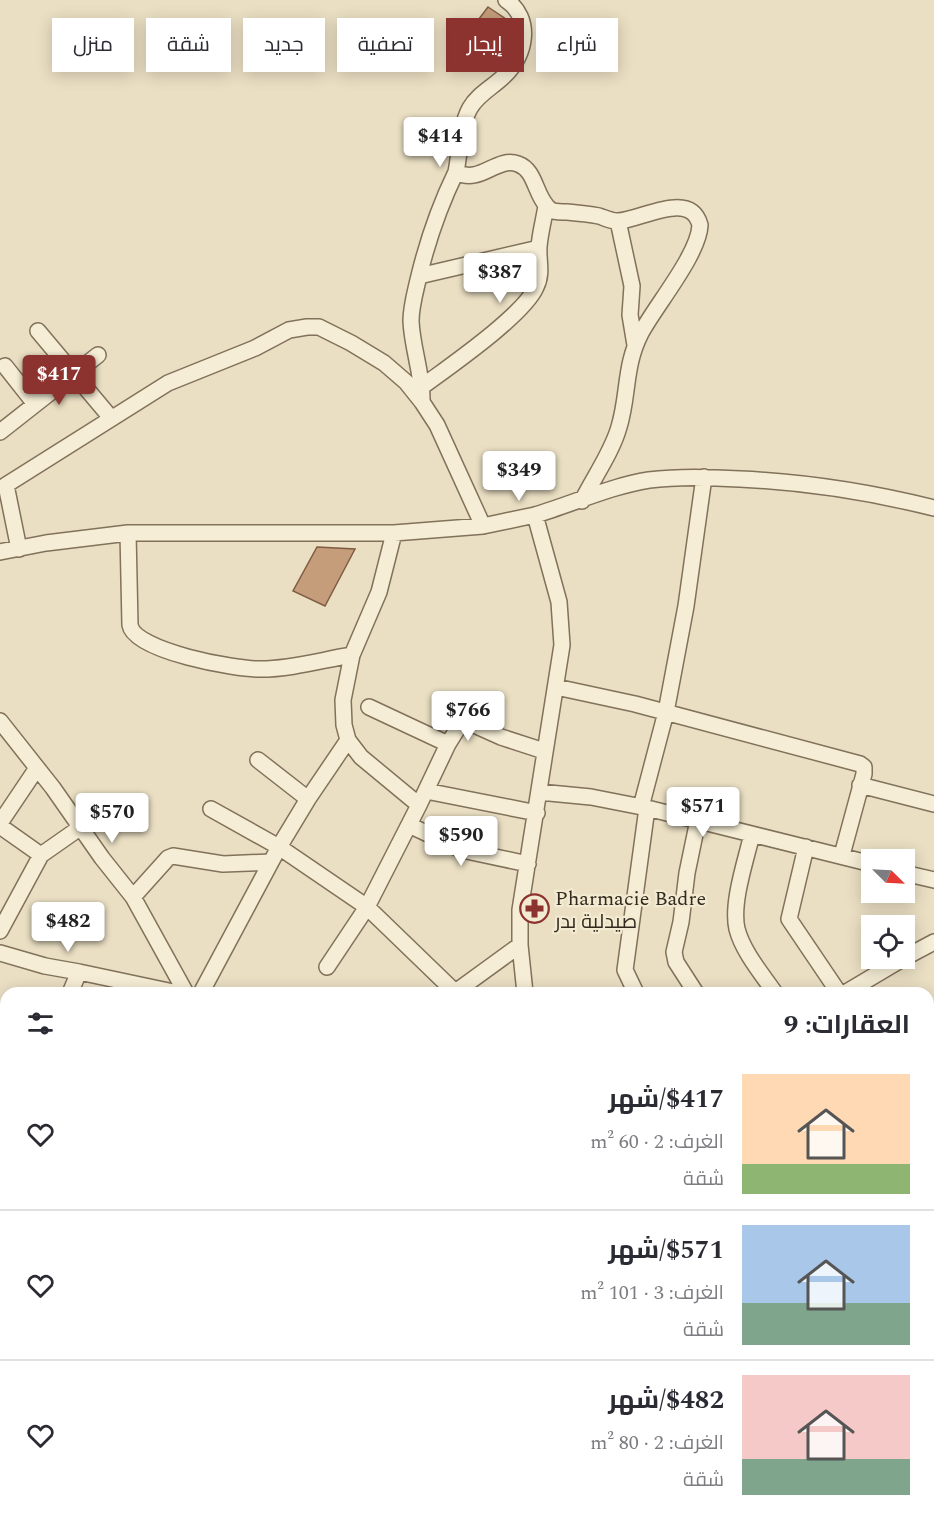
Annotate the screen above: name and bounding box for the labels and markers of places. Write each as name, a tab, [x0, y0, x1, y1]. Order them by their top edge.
pin: $414	[404, 117, 476, 168]
pin: $387	[464, 253, 536, 304]
pin: $417	[23, 355, 95, 406]
pin: $349	[483, 451, 555, 502]
pin: $766	[432, 691, 504, 742]
pin: $571	[667, 787, 739, 838]
pin: $570	[76, 793, 148, 844]
pin: $590	[425, 816, 497, 867]
place label: Pharmacie Badre صيدلية بدر	[554, 884, 706, 937]
pharmacy icon: Pharmacie Badre صيدلية بدر	[518, 893, 550, 925]
pin: $482	[32, 902, 104, 953]

